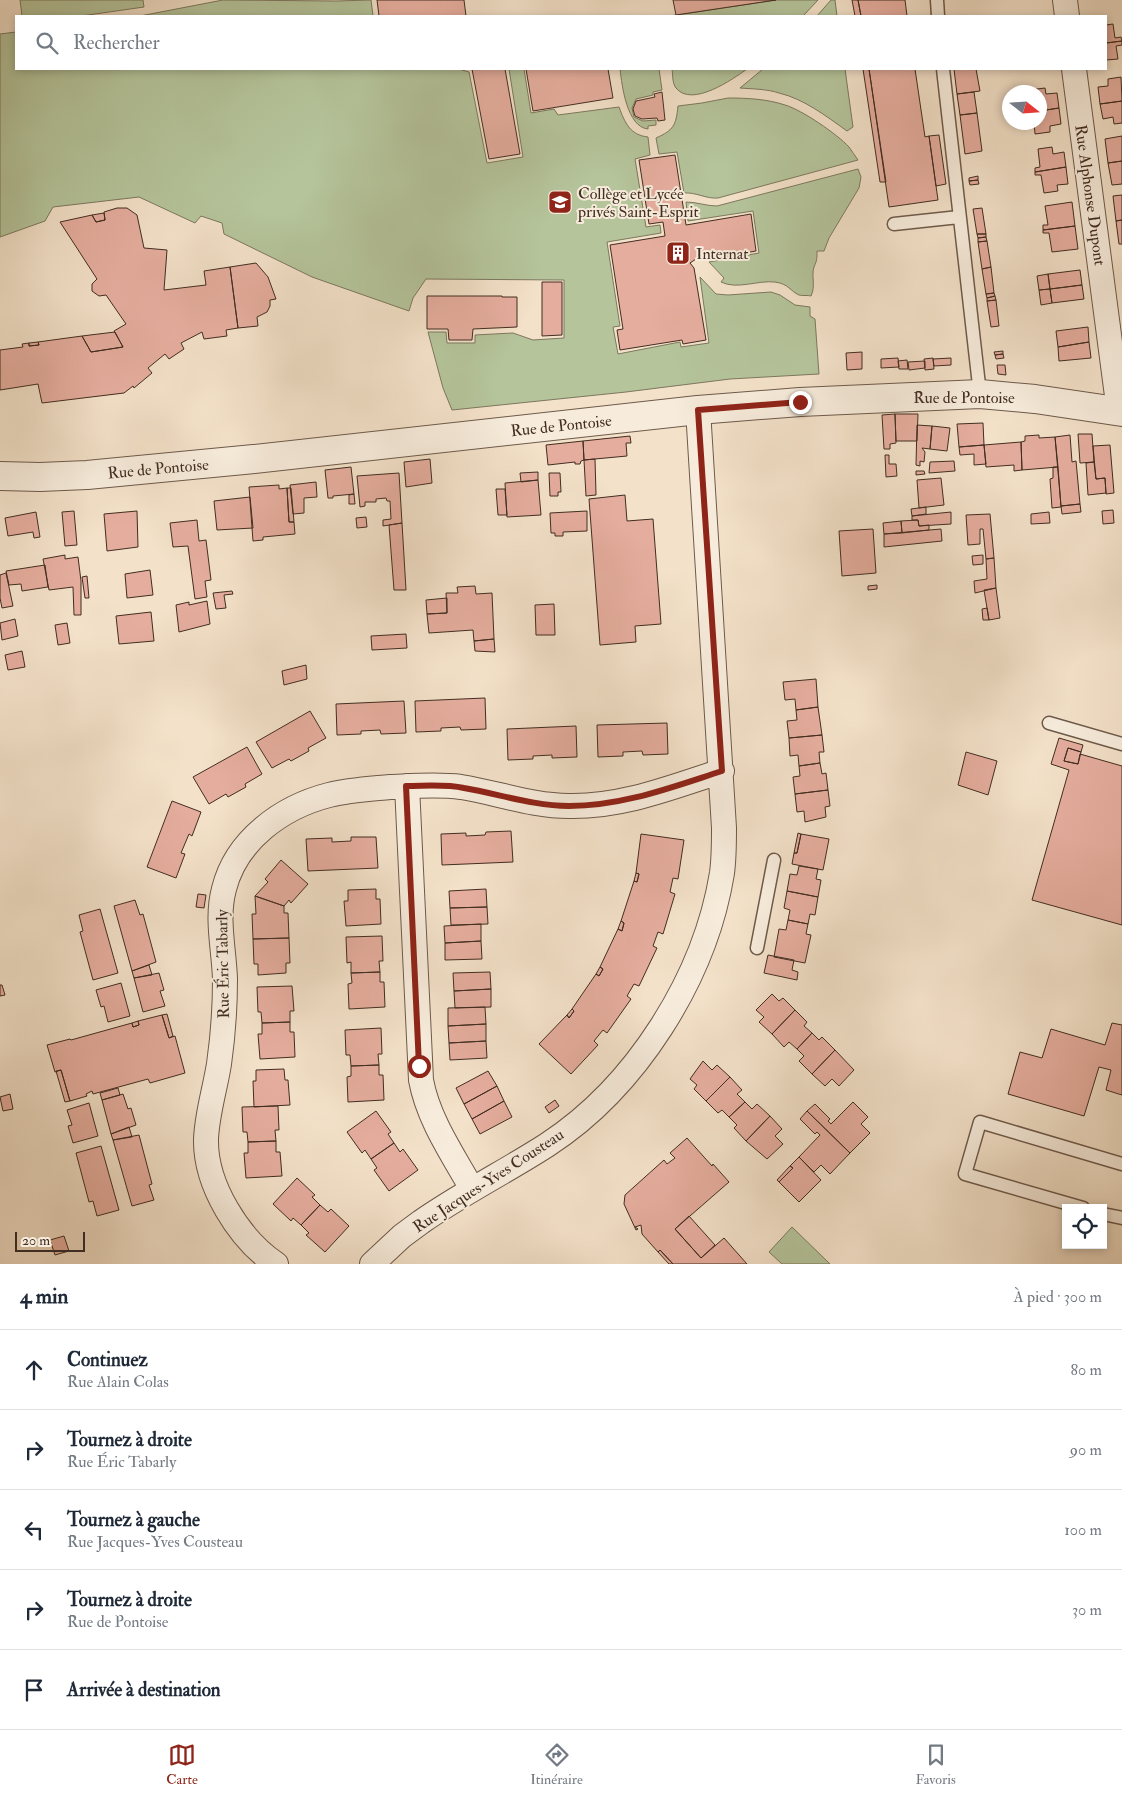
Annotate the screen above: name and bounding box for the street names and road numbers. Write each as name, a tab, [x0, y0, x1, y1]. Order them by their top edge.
street label: Rue Alphonse Dupont	[1069, 123, 1110, 267]
street label: Rue de Pontoise	[913, 388, 1015, 408]
street label: Rue de Pontoise	[510, 411, 613, 441]
street label: Rue de Pontoise	[107, 455, 210, 483]
street label: Rue Éric Tabarly	[211, 908, 234, 1019]
street label: Rue Jacques-Yves Cousteau	[409, 1125, 568, 1238]

